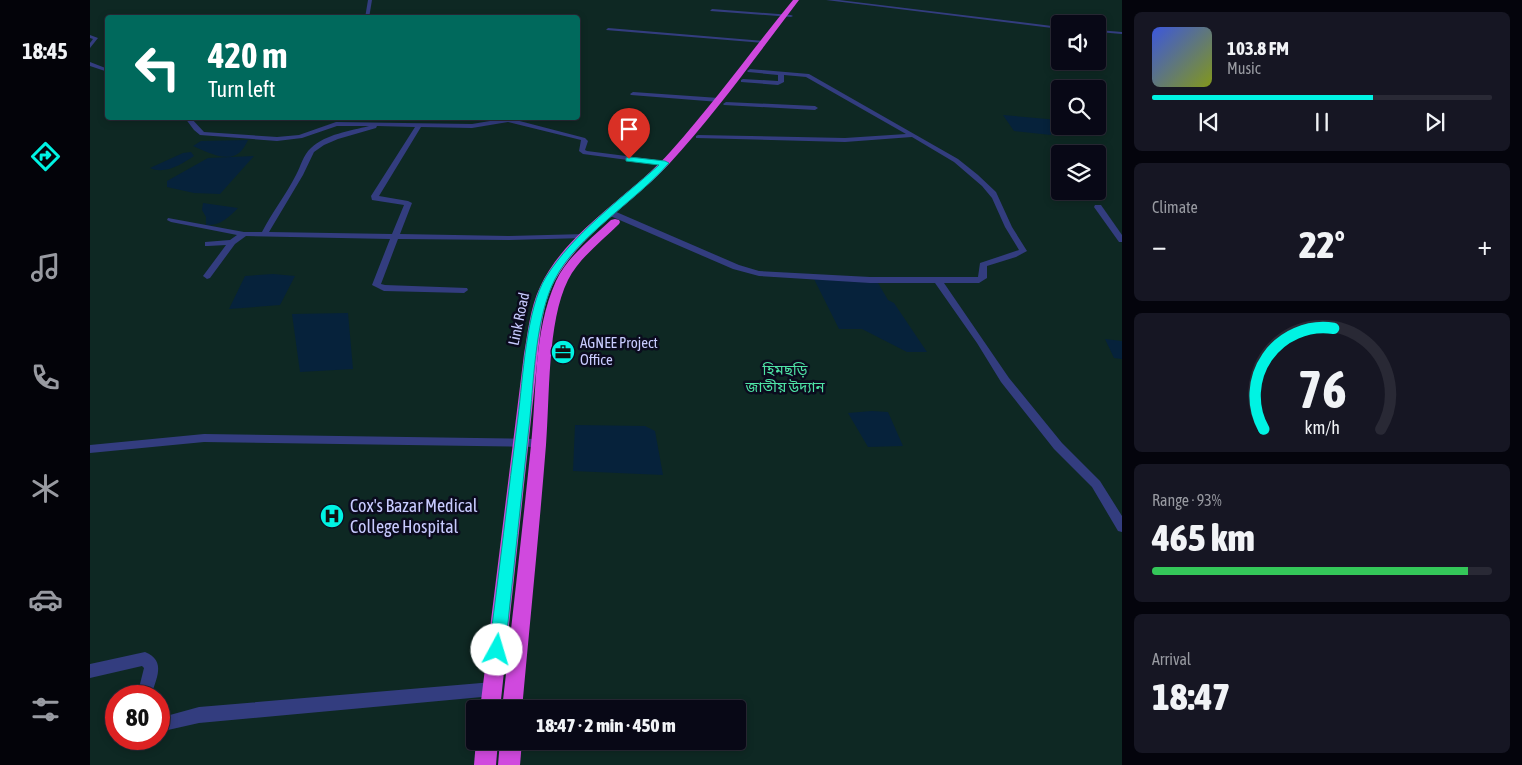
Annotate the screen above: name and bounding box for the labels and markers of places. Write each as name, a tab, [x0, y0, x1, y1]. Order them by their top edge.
pin	[608, 108, 650, 159]
place label: AGNEE Project Office	[580, 334, 658, 368]
office icon: AGNEE Project Office	[550, 339, 576, 365]
place label: Cox's Bazar Medical College Hospital	[350, 495, 478, 537]
hospital icon: Cox's Bazar Medical College Hospital	[319, 503, 345, 529]

